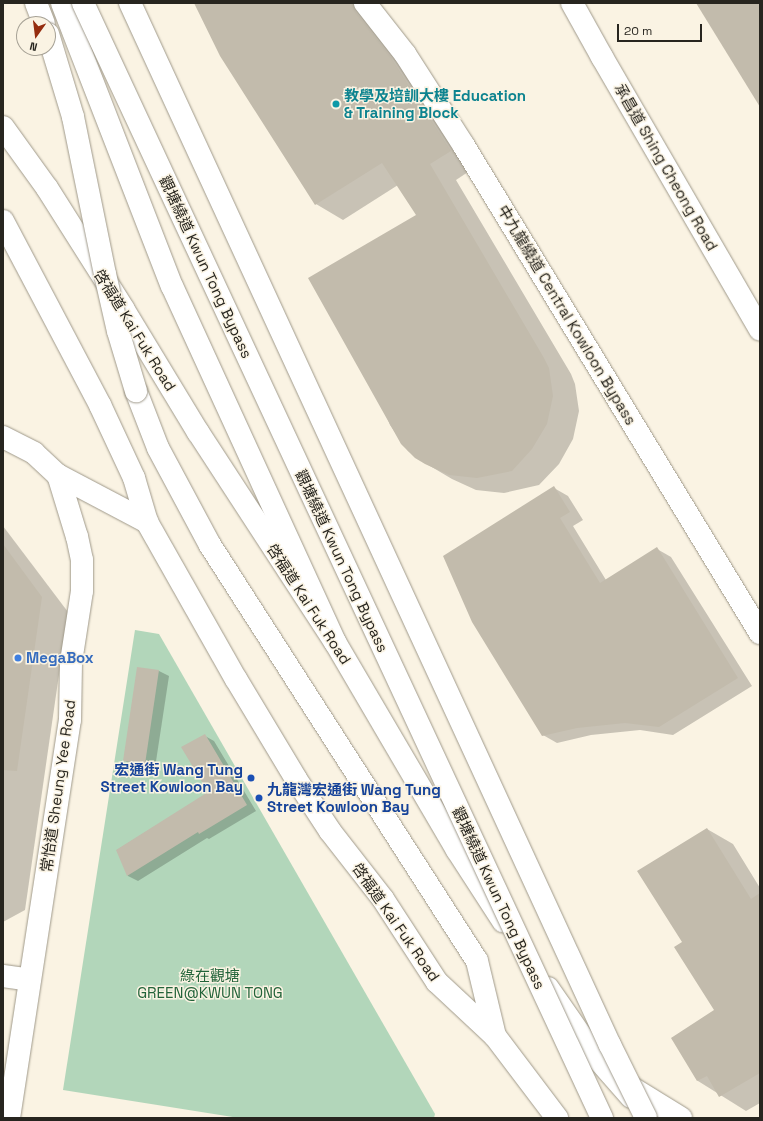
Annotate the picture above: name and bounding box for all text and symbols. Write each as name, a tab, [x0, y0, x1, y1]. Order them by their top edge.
north arrow	[16, 16, 56, 56]
scale bar	[619, 16, 704, 42]
text: 20 m	[624, 23, 652, 39]
text: N	[28, 39, 39, 54]
street label: 承昌道 Shing Cheong Road	[611, 80, 721, 254]
place label: 教學及培訓大樓 Education & Training Block	[344, 86, 526, 121]
marker: 教學及培訓大樓 Education & Training Block	[331, 99, 341, 109]
street label: 觀塘繞道 Kwun Tong Bypass	[156, 173, 256, 361]
street label: 中九龍繞道 Central Kowloon Bypass	[494, 202, 640, 428]
street label: 啓福道 Kai Fuk Road	[90, 266, 180, 394]
street label: 觀塘繞道 Kwun Tong Bypass	[292, 467, 392, 655]
street label: 啓福道 Kai Fuk Road	[263, 540, 355, 668]
place label: MegaBox	[26, 649, 94, 667]
marker: MegaBox	[13, 653, 23, 663]
street label: 常怡道 Sheung Yee Road	[37, 698, 79, 874]
place label: 宏通街 Wang Tung Street Kowloon Bay	[101, 760, 243, 795]
marker: 宏通街 Wang Tung Street Kowloon Bay	[246, 773, 256, 783]
place label: 九龍灣宏通街 Wang Tung Street Kowloon Bay	[267, 780, 441, 815]
marker: 九龍灣宏通街 Wang Tung Street Kowloon Bay	[254, 793, 264, 803]
street label: 觀塘繞道 Kwun Tong Bypass	[449, 804, 549, 992]
street label: 啓福道 Kai Fuk Road	[348, 859, 444, 985]
park label: 綠在觀塘 GREEN@KWUN TONG	[137, 966, 283, 1001]

